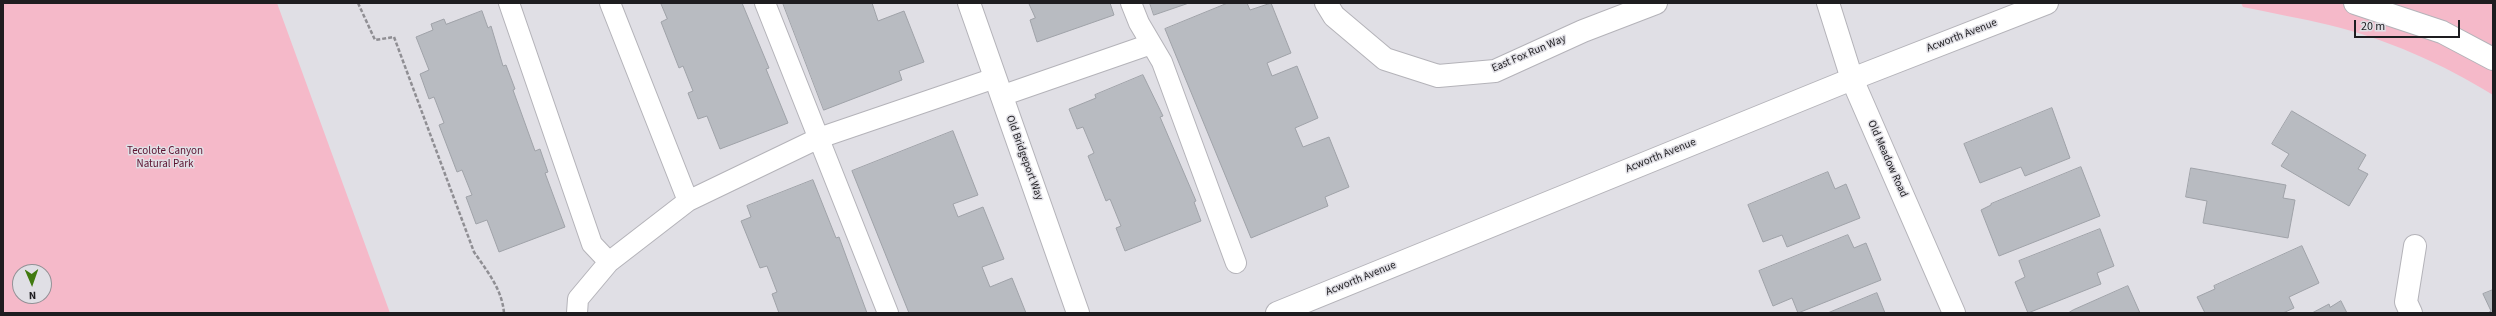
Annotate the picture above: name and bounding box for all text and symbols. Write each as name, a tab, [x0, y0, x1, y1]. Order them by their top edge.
scale bar	[2356, 12, 2462, 38]
street label: Acworth Avenue	[1925, 16, 1999, 56]
text: 20 m	[2361, 18, 2385, 35]
street label: East Fox Run Way	[1490, 32, 1568, 76]
street label: Old Bridgeport Way	[1003, 114, 1045, 202]
street label: Old Meadow Road	[1864, 118, 1910, 200]
street label: Acworth Avenue	[1624, 136, 1698, 176]
park label: Tecolote Canyon Natural Park	[127, 145, 203, 171]
street label: Acworth Avenue	[1324, 259, 1398, 299]
north arrow	[12, 264, 52, 304]
text: N	[28, 288, 36, 303]

